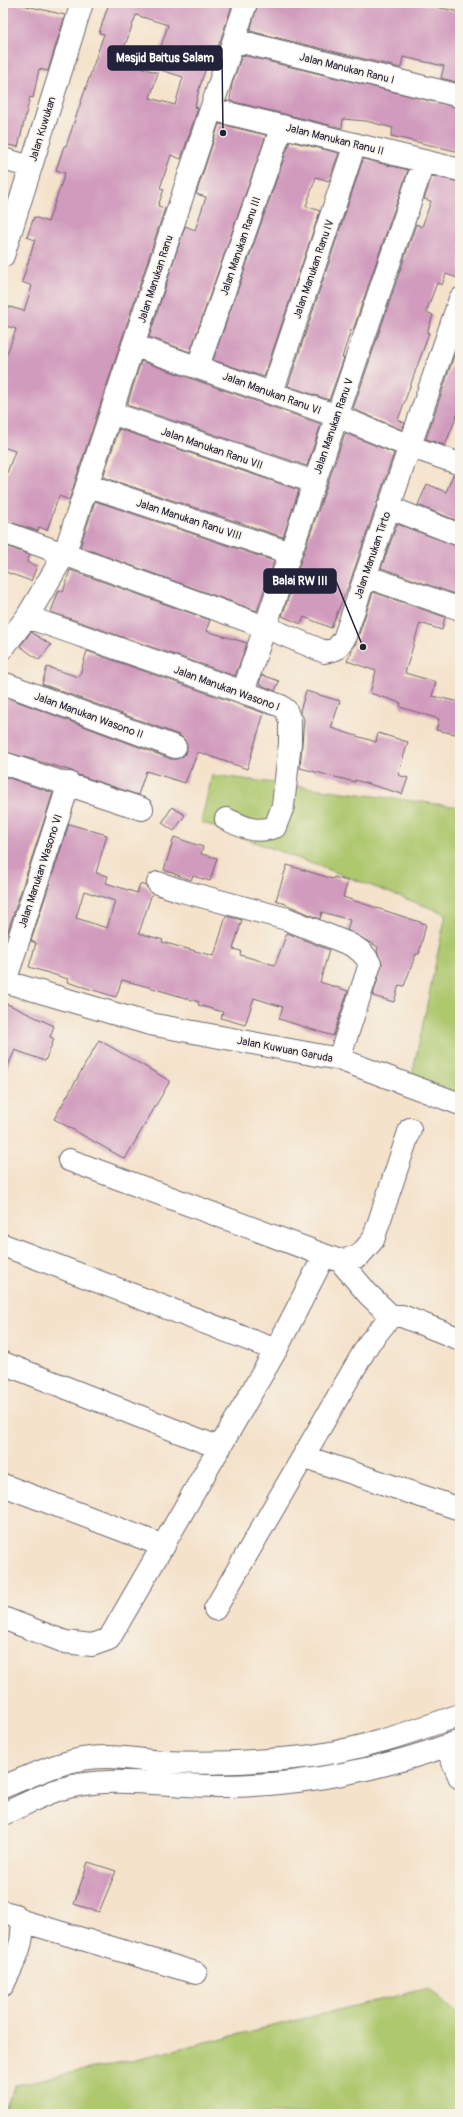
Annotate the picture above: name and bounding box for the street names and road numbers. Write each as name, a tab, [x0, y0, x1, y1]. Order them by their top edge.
street label: Jalan Manukan Ranu I	[298, 50, 396, 87]
street label: Jalan Kuwukan	[26, 95, 59, 163]
street label: Jalan Manukan Ranu II	[285, 121, 385, 158]
street label: Jalan Manukan Ranu III	[217, 195, 263, 297]
street label: Jalan Manukan Ranu IV	[290, 218, 337, 320]
street label: Jalan Manukan Ranu	[135, 234, 176, 325]
street label: Jalan Manukan Ranu VI	[221, 370, 323, 417]
street label: Jalan Manukan Ranu V	[311, 376, 356, 476]
street label: Jalan Manukan Ranu VII	[159, 425, 265, 472]
street label: Jalan Manukan Ranu VIII	[135, 496, 243, 543]
street label: Jalan Manukan Tirto	[351, 510, 393, 600]
street label: Jalan Manukan Wasono I	[172, 663, 282, 714]
street label: Jalan Manukan Wasono II	[33, 690, 145, 741]
street label: Jalan Manukan Wasono VI	[16, 813, 65, 930]
street label: Jalan Kuwuan Garuda	[236, 1034, 334, 1065]

